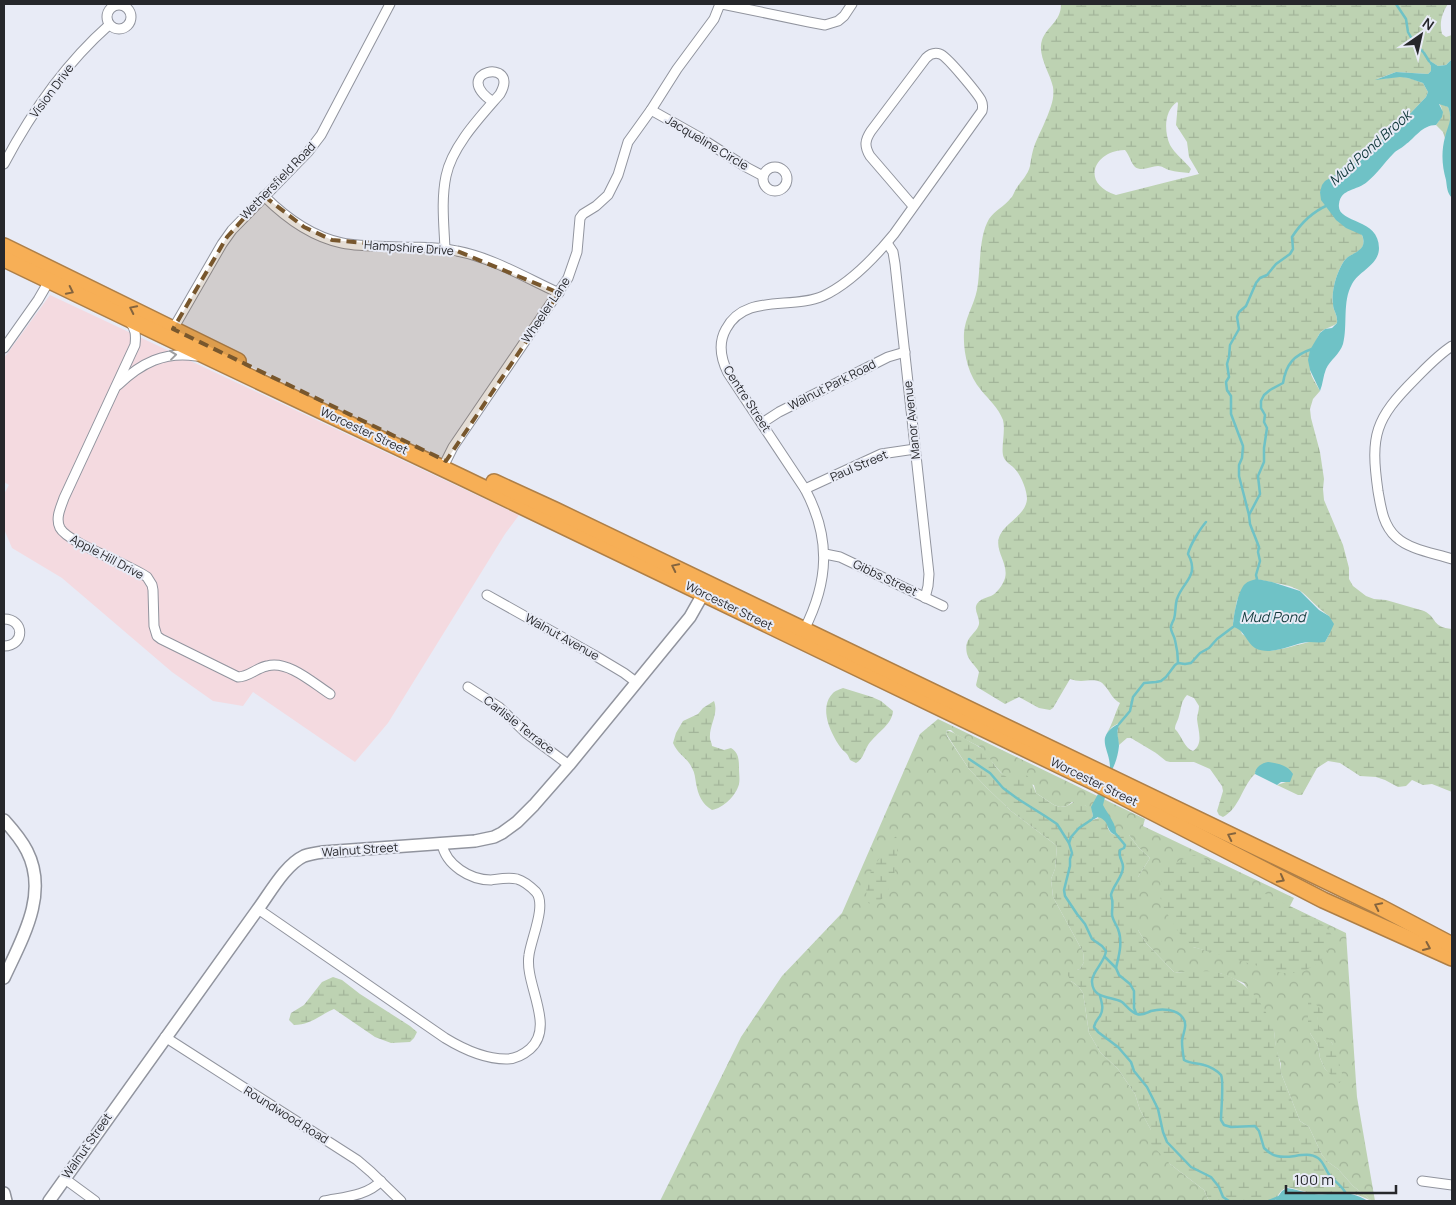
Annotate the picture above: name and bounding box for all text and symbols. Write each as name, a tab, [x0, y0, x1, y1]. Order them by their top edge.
north arrow	[1396, 10, 1446, 60]
text: N	[1419, 13, 1438, 34]
street label: Vision Drive	[26, 60, 78, 121]
water label: Mud Pond Brook	[1325, 104, 1416, 190]
street label: Jacqueline Circle	[663, 111, 752, 174]
street label: Wethersfield Road	[236, 138, 319, 223]
street label: Hampshire Drive	[364, 236, 455, 259]
street label: Wheeler Lane	[517, 274, 574, 346]
one-way arrow	[65, 285, 74, 295]
one-way arrow	[129, 305, 138, 315]
one-way arrow	[169, 350, 177, 361]
street label: Walnut Park Road	[785, 355, 879, 414]
street label: Centre Street	[720, 362, 775, 435]
street label: Manor Avenue	[899, 380, 924, 460]
street label: Worcester Street	[318, 403, 411, 458]
street label: Paul Street	[827, 446, 890, 485]
street label: Apple Hill Drive	[67, 530, 147, 583]
street label: Gibbs Street	[850, 555, 920, 600]
one-way arrow	[671, 563, 680, 574]
street label: Worcester Street	[683, 577, 776, 634]
water label: Mud Pond	[1241, 607, 1307, 626]
street label: Walnut Avenue	[522, 609, 603, 664]
street label: Carlisle Terrace	[480, 692, 558, 758]
street label: Worcester Street	[1048, 753, 1141, 810]
one-way arrow	[1227, 832, 1236, 842]
street label: Walnut Street	[321, 838, 399, 861]
one-way arrow	[1276, 873, 1285, 883]
one-way arrow	[1374, 902, 1383, 912]
one-way arrow	[1422, 941, 1431, 951]
street label: Roundwood Road	[241, 1082, 332, 1148]
street label: Walnut Street	[58, 1109, 116, 1182]
scale bar	[1286, 1162, 1396, 1194]
text: 100 m	[1294, 1169, 1334, 1190]

